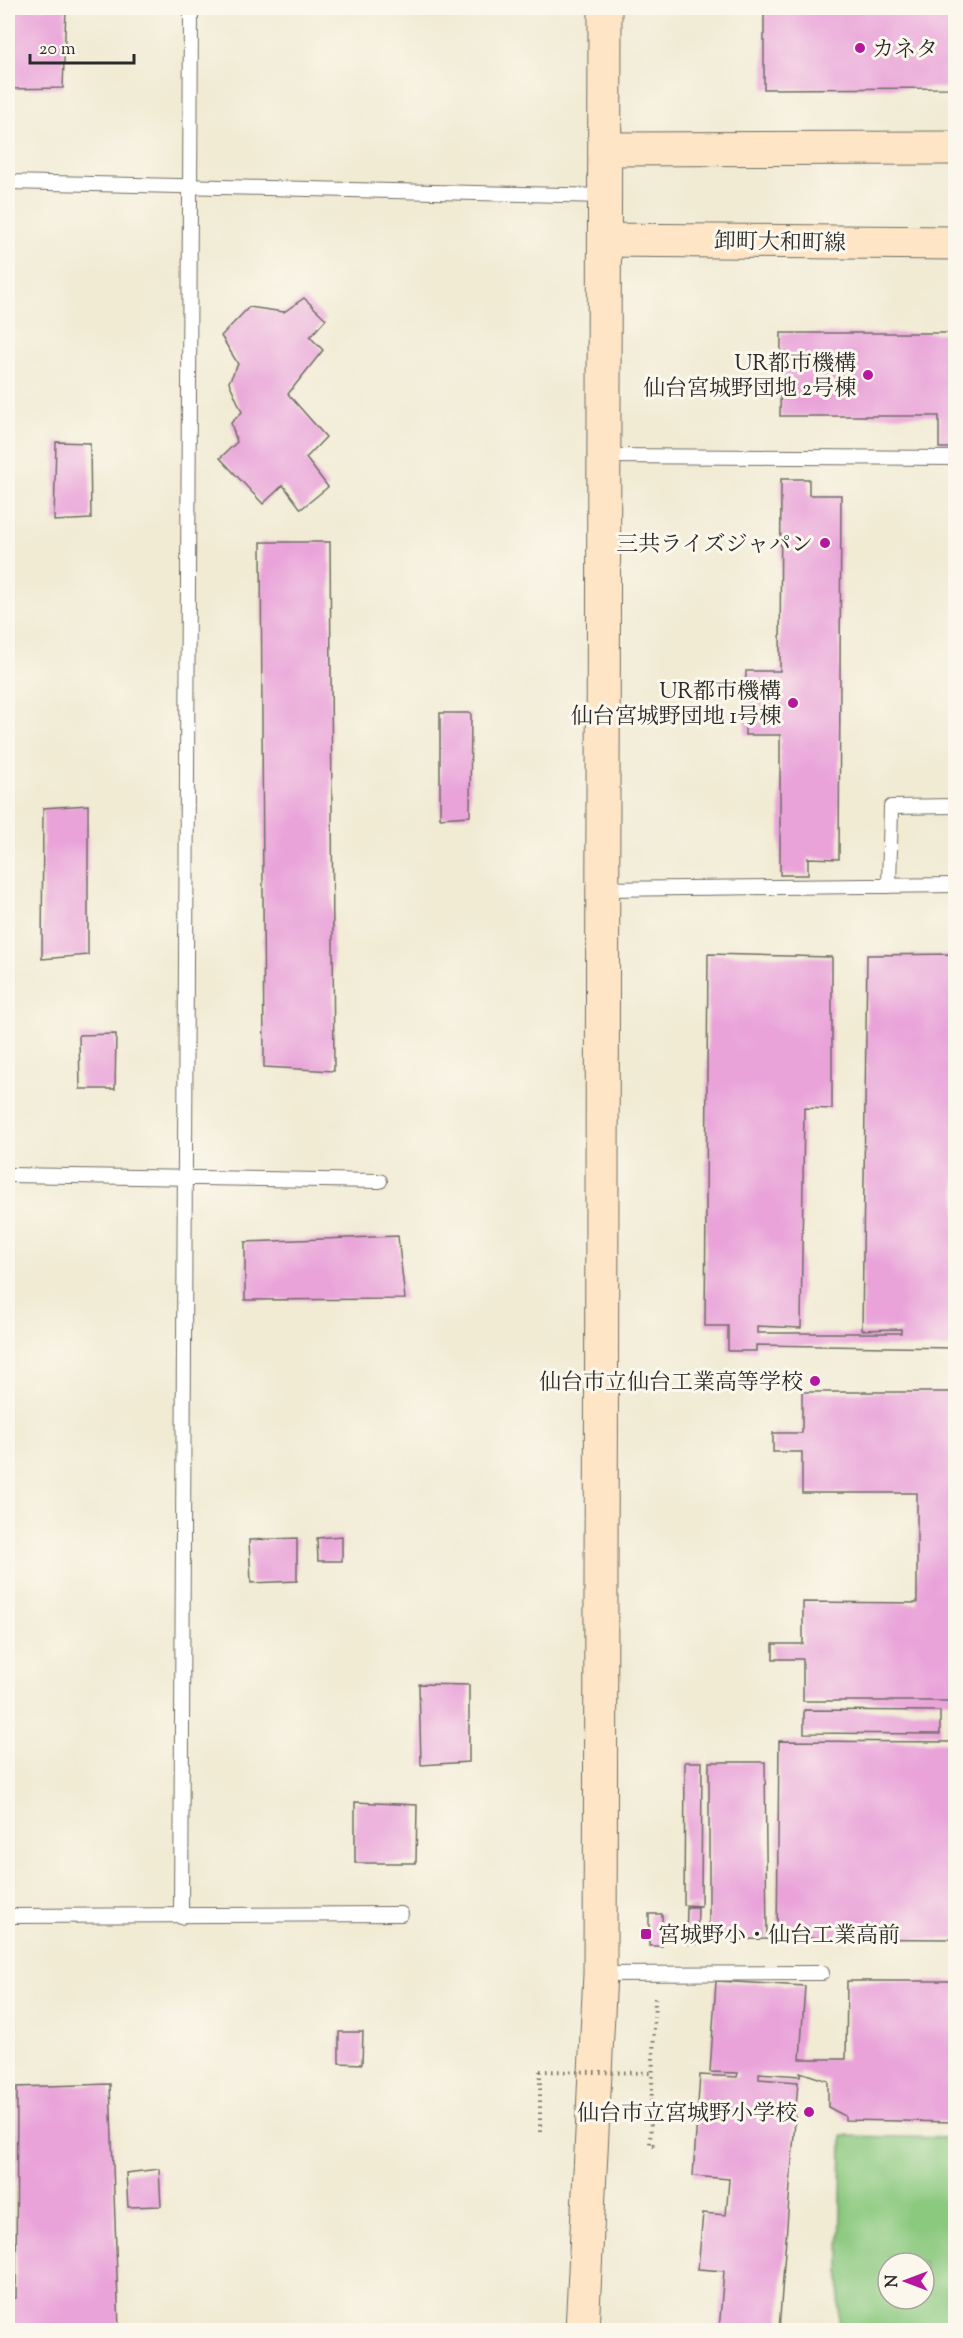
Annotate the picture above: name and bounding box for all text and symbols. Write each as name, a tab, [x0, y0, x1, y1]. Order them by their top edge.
scale bar	[30, 27, 134, 65]
place label: カネタ	[872, 35, 938, 67]
text: 20 m	[39, 37, 76, 63]
marker: カネタ	[853, 41, 867, 55]
street label: 卸町大和町線	[714, 227, 846, 261]
place label: UR都市機構 仙台宮城野団地 2号棟	[643, 349, 856, 406]
marker: UR都市機構 仙台宮城野団地 2号棟	[861, 368, 875, 382]
place label: 三共ライズジャパン	[616, 530, 813, 562]
marker: 三共ライズジャパン	[818, 536, 832, 550]
place label: UR都市機構 仙台宮城野団地 1号棟	[571, 677, 781, 734]
marker: UR都市機構 仙台宮城野団地 1号棟	[786, 696, 800, 710]
place label: 仙台市立仙台工業高等学校	[539, 1368, 803, 1400]
marker: 仙台市立仙台工業高等学校	[808, 1374, 822, 1388]
place label: 宮城野小・仙台工業高前	[658, 1921, 900, 1953]
marker: 宮城野小・仙台工業高前	[639, 1927, 653, 1941]
place label: 仙台市立宮城野小学校	[577, 2099, 797, 2131]
marker: 仙台市立宮城野小学校	[802, 2105, 816, 2119]
north arrow	[876, 2251, 936, 2311]
text: N	[882, 2274, 905, 2287]

